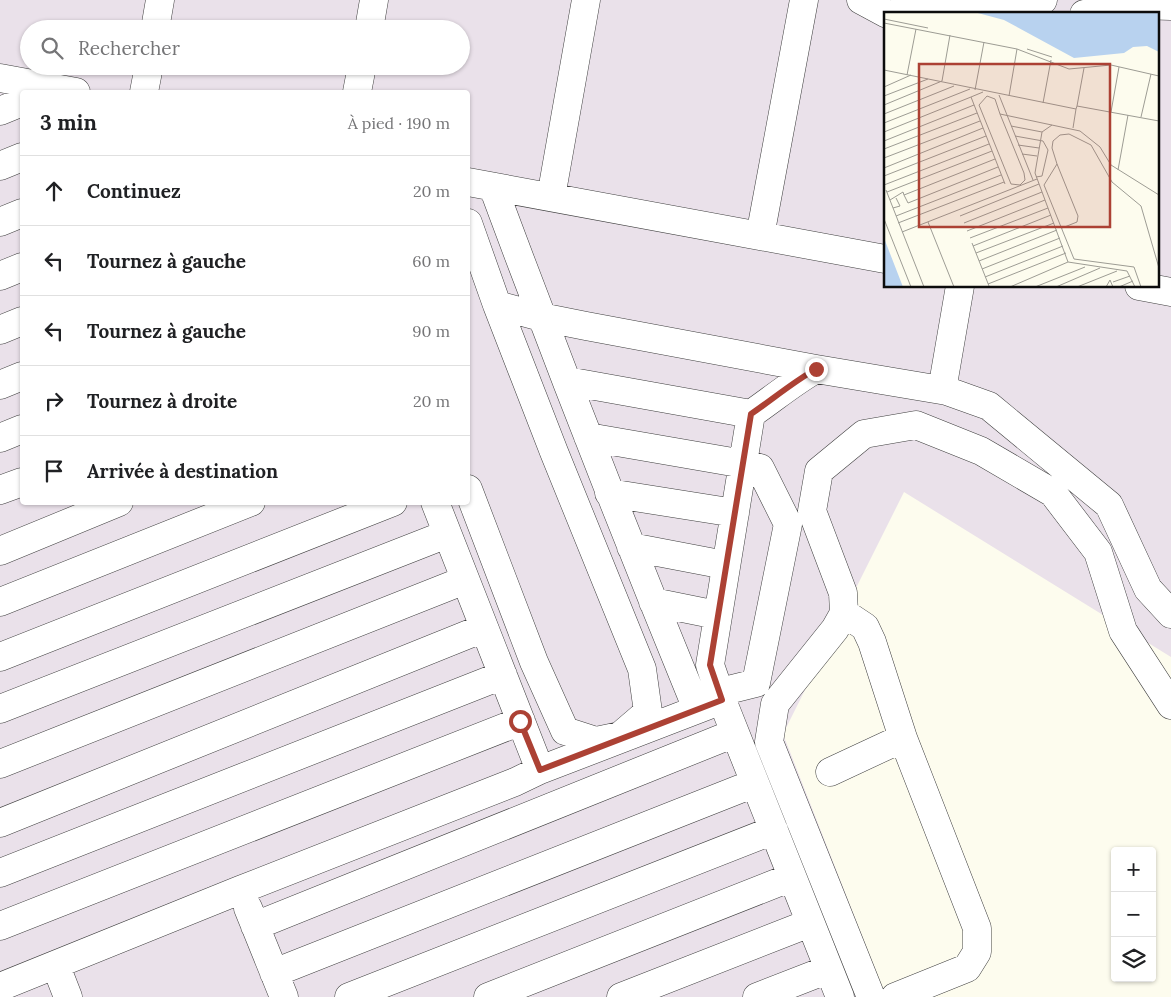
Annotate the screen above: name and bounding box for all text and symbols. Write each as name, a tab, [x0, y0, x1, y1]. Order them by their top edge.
inset map	[884, 12, 1158, 288]
search box	[20, 20, 470, 75]
icon: search	[38, 34, 66, 62]
text: Rechercher	[78, 36, 180, 60]
text: 3 min	[40, 109, 97, 136]
text: À pied · 190 m	[348, 113, 450, 133]
icon: ahead	[40, 177, 68, 205]
text: Continuez	[87, 179, 181, 203]
text: 20 m	[413, 181, 450, 201]
icon: left	[40, 247, 68, 275]
text: Tournez à gauche	[87, 249, 246, 273]
text: 60 m	[412, 251, 450, 271]
icon: left	[40, 317, 68, 345]
text: Tournez à gauche	[87, 319, 246, 343]
text: 90 m	[412, 321, 450, 341]
route end	[805, 358, 828, 381]
icon: right	[40, 387, 68, 415]
text: Tournez à droite	[87, 389, 237, 413]
text: 20 m	[413, 391, 450, 411]
icon: arrive	[40, 457, 68, 485]
text: Arrivée à destination	[87, 459, 278, 483]
route start	[509, 710, 532, 733]
map controls	[1111, 847, 1156, 982]
button: +	[1111, 847, 1156, 892]
button: −	[1111, 892, 1156, 937]
button: layers	[1111, 937, 1156, 982]

